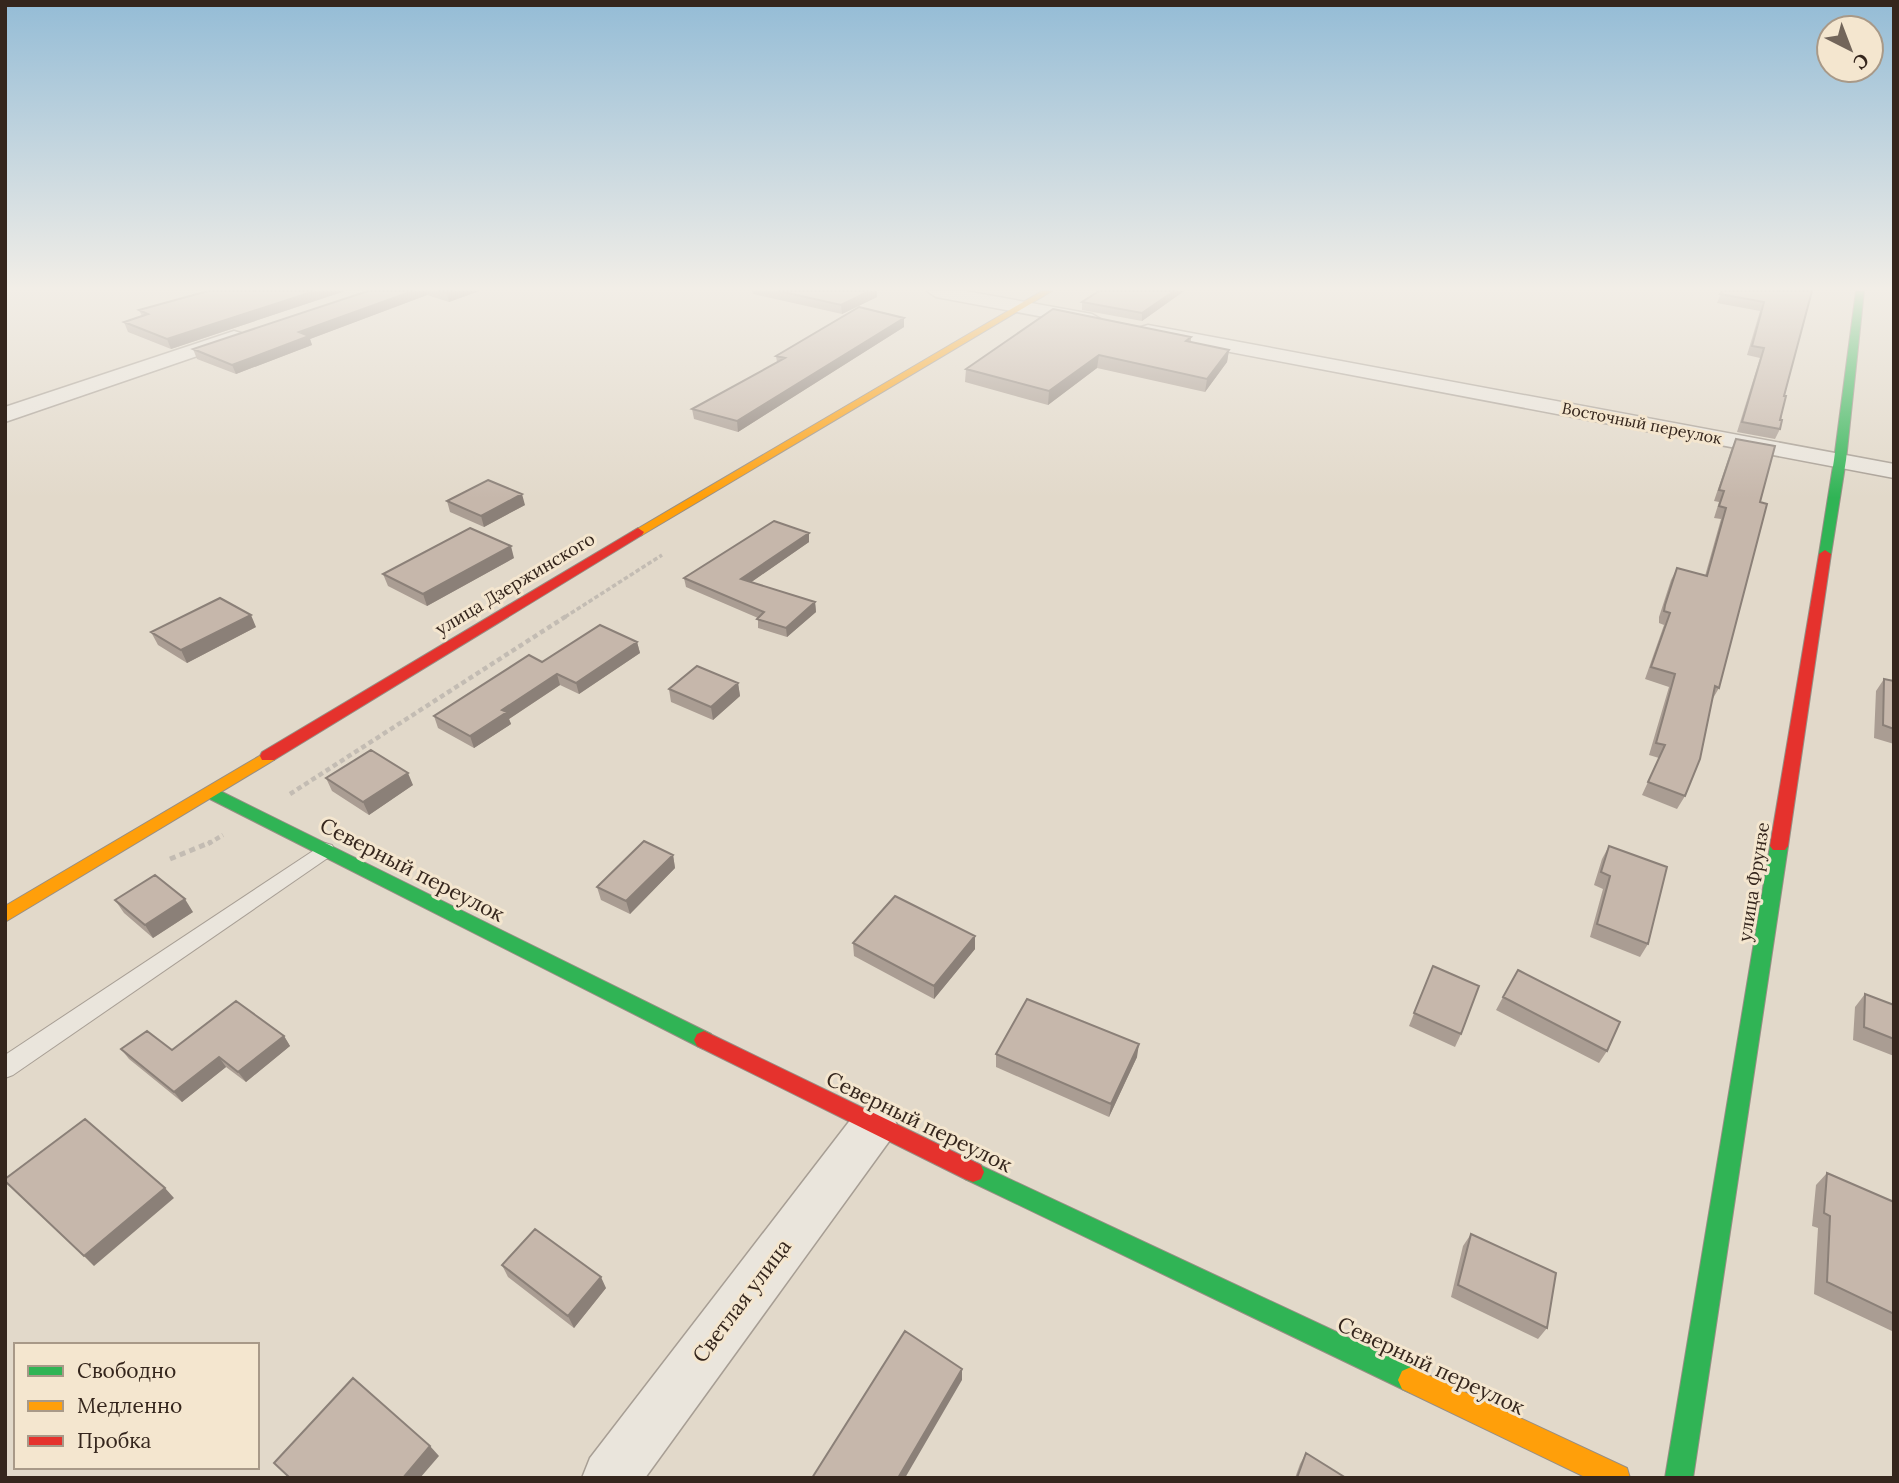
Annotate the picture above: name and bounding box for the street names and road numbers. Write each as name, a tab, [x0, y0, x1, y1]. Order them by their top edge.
street label: Восточный переулок	[1560, 398, 1724, 448]
street label: улица Дзержинского	[431, 527, 599, 640]
street label: Северный переулок	[315, 811, 510, 928]
street label: улица Фрунзе	[1733, 820, 1774, 943]
street label: Северный переулок	[822, 1065, 1017, 1179]
street label: Светлая улица	[686, 1233, 797, 1368]
street label: Северный переулок	[1333, 1310, 1530, 1421]

